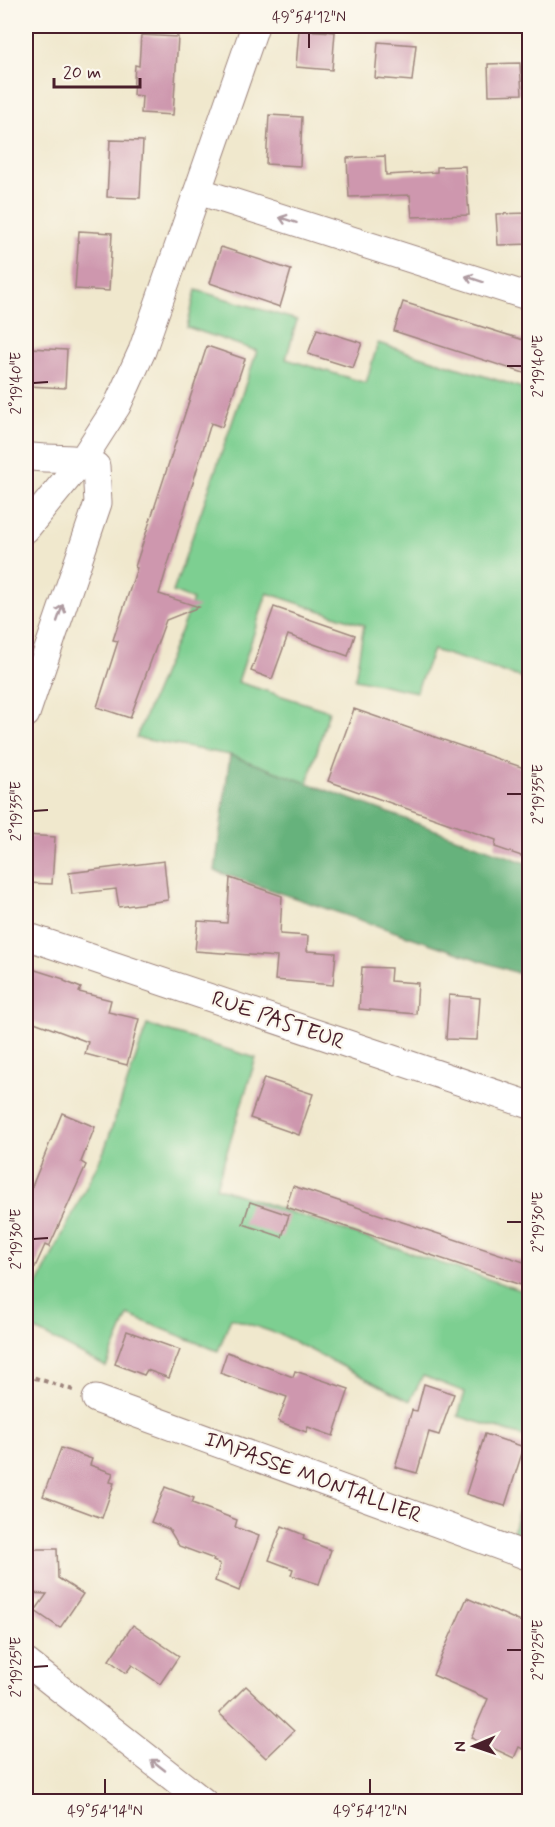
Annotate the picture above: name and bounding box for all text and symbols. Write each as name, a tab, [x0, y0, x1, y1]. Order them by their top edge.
text: 49°54'12"N	[272, 8, 346, 28]
scale bar	[54, 51, 140, 89]
text: 20 m	[63, 61, 101, 85]
one-way arrow	[279, 214, 298, 225]
one-way arrow	[465, 273, 484, 284]
text: 2°19'40"E	[529, 334, 549, 397]
text: 2°19'40"E	[7, 351, 27, 414]
one-way arrow	[55, 604, 66, 623]
text: 2°19'35"E	[529, 764, 549, 824]
text: 2°19'35"E	[7, 781, 27, 841]
street label: RUE PASTEUR	[208, 985, 348, 1057]
text: 2°19'30"E	[529, 1191, 549, 1252]
text: 2°19'30"E	[7, 1208, 27, 1269]
street label: IMPASSE MONTALLIER	[200, 1426, 426, 1530]
text: 2°19'25"E	[529, 1619, 549, 1680]
text: 2°19'25"E	[7, 1636, 27, 1697]
north arrow	[444, 1716, 504, 1776]
text: N	[450, 1741, 471, 1752]
one-way arrow	[150, 1759, 166, 1772]
text: 49°54'14"N	[67, 1802, 143, 1822]
text: 49°54'12"N	[333, 1802, 407, 1822]

